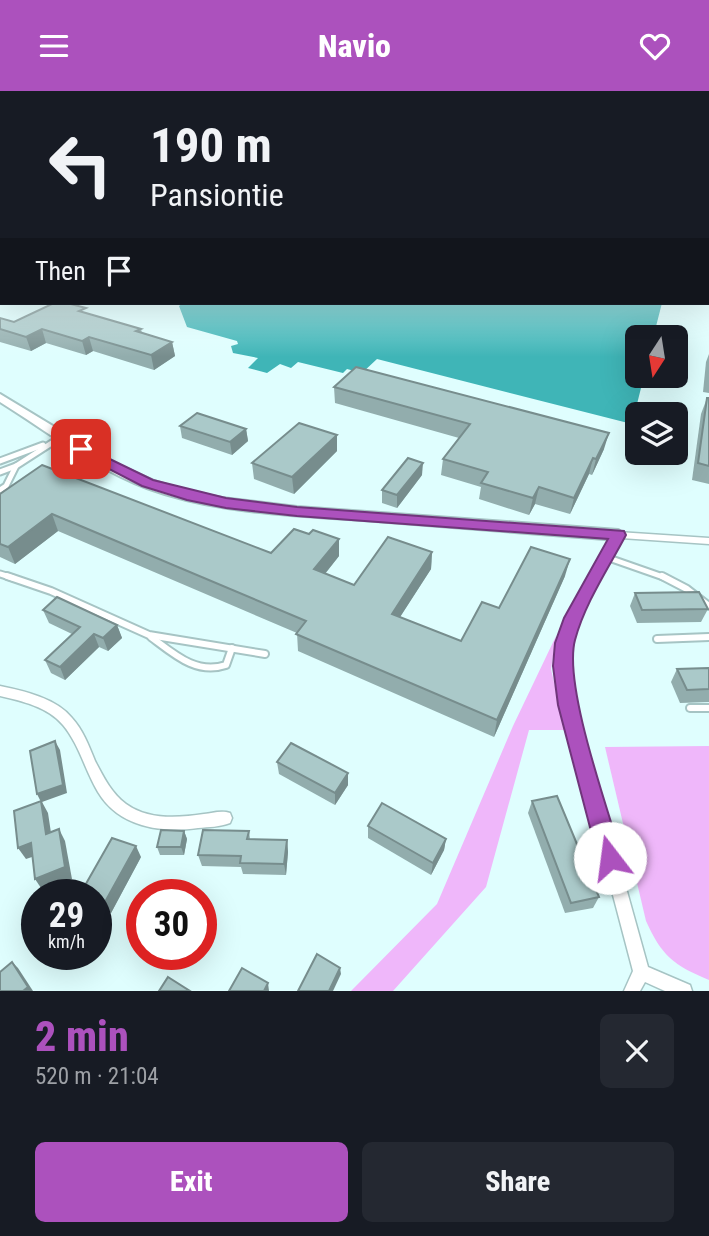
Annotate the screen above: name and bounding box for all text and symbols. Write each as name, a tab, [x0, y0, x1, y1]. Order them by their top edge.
icon: menu	[35, 27, 73, 65]
text: Navio	[318, 27, 391, 65]
icon: heart	[636, 27, 674, 65]
text: 190 m	[150, 117, 272, 174]
icon: left	[35, 119, 126, 210]
text: Pansiontie	[150, 176, 284, 214]
icon: arrive	[100, 252, 138, 290]
text: Then	[35, 256, 86, 286]
north arrow	[625, 325, 688, 389]
map controls	[625, 325, 688, 465]
button: layers	[625, 402, 688, 465]
pin	[51, 419, 111, 479]
icon: arrive	[62, 430, 100, 468]
position arrow	[573, 821, 647, 895]
speed limit sign: 30	[126, 879, 217, 970]
text: 29	[49, 895, 84, 936]
text: km/h	[48, 931, 85, 952]
text: 2 min	[35, 1012, 129, 1061]
button: close	[600, 1014, 674, 1088]
text: 520 m · 21:04	[35, 1063, 159, 1090]
button: Exit	[35, 1142, 348, 1222]
button: Share	[362, 1142, 674, 1222]

